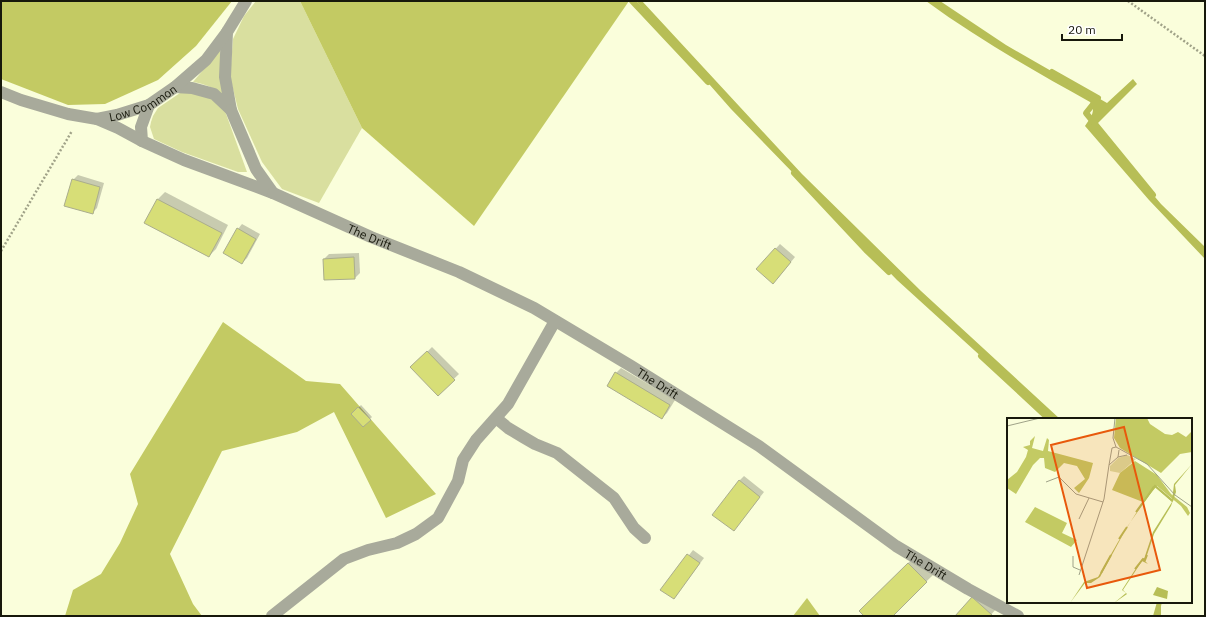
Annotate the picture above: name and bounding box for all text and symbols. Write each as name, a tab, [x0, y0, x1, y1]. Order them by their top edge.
scale bar	[1062, 16, 1122, 42]
text: 20 m	[1068, 22, 1096, 37]
street label: Low Common	[108, 81, 179, 124]
street label: The Drift	[345, 220, 394, 252]
street label: The Drift	[634, 364, 682, 402]
inset map	[1007, 418, 1192, 603]
street label: The Drift	[902, 546, 950, 582]

